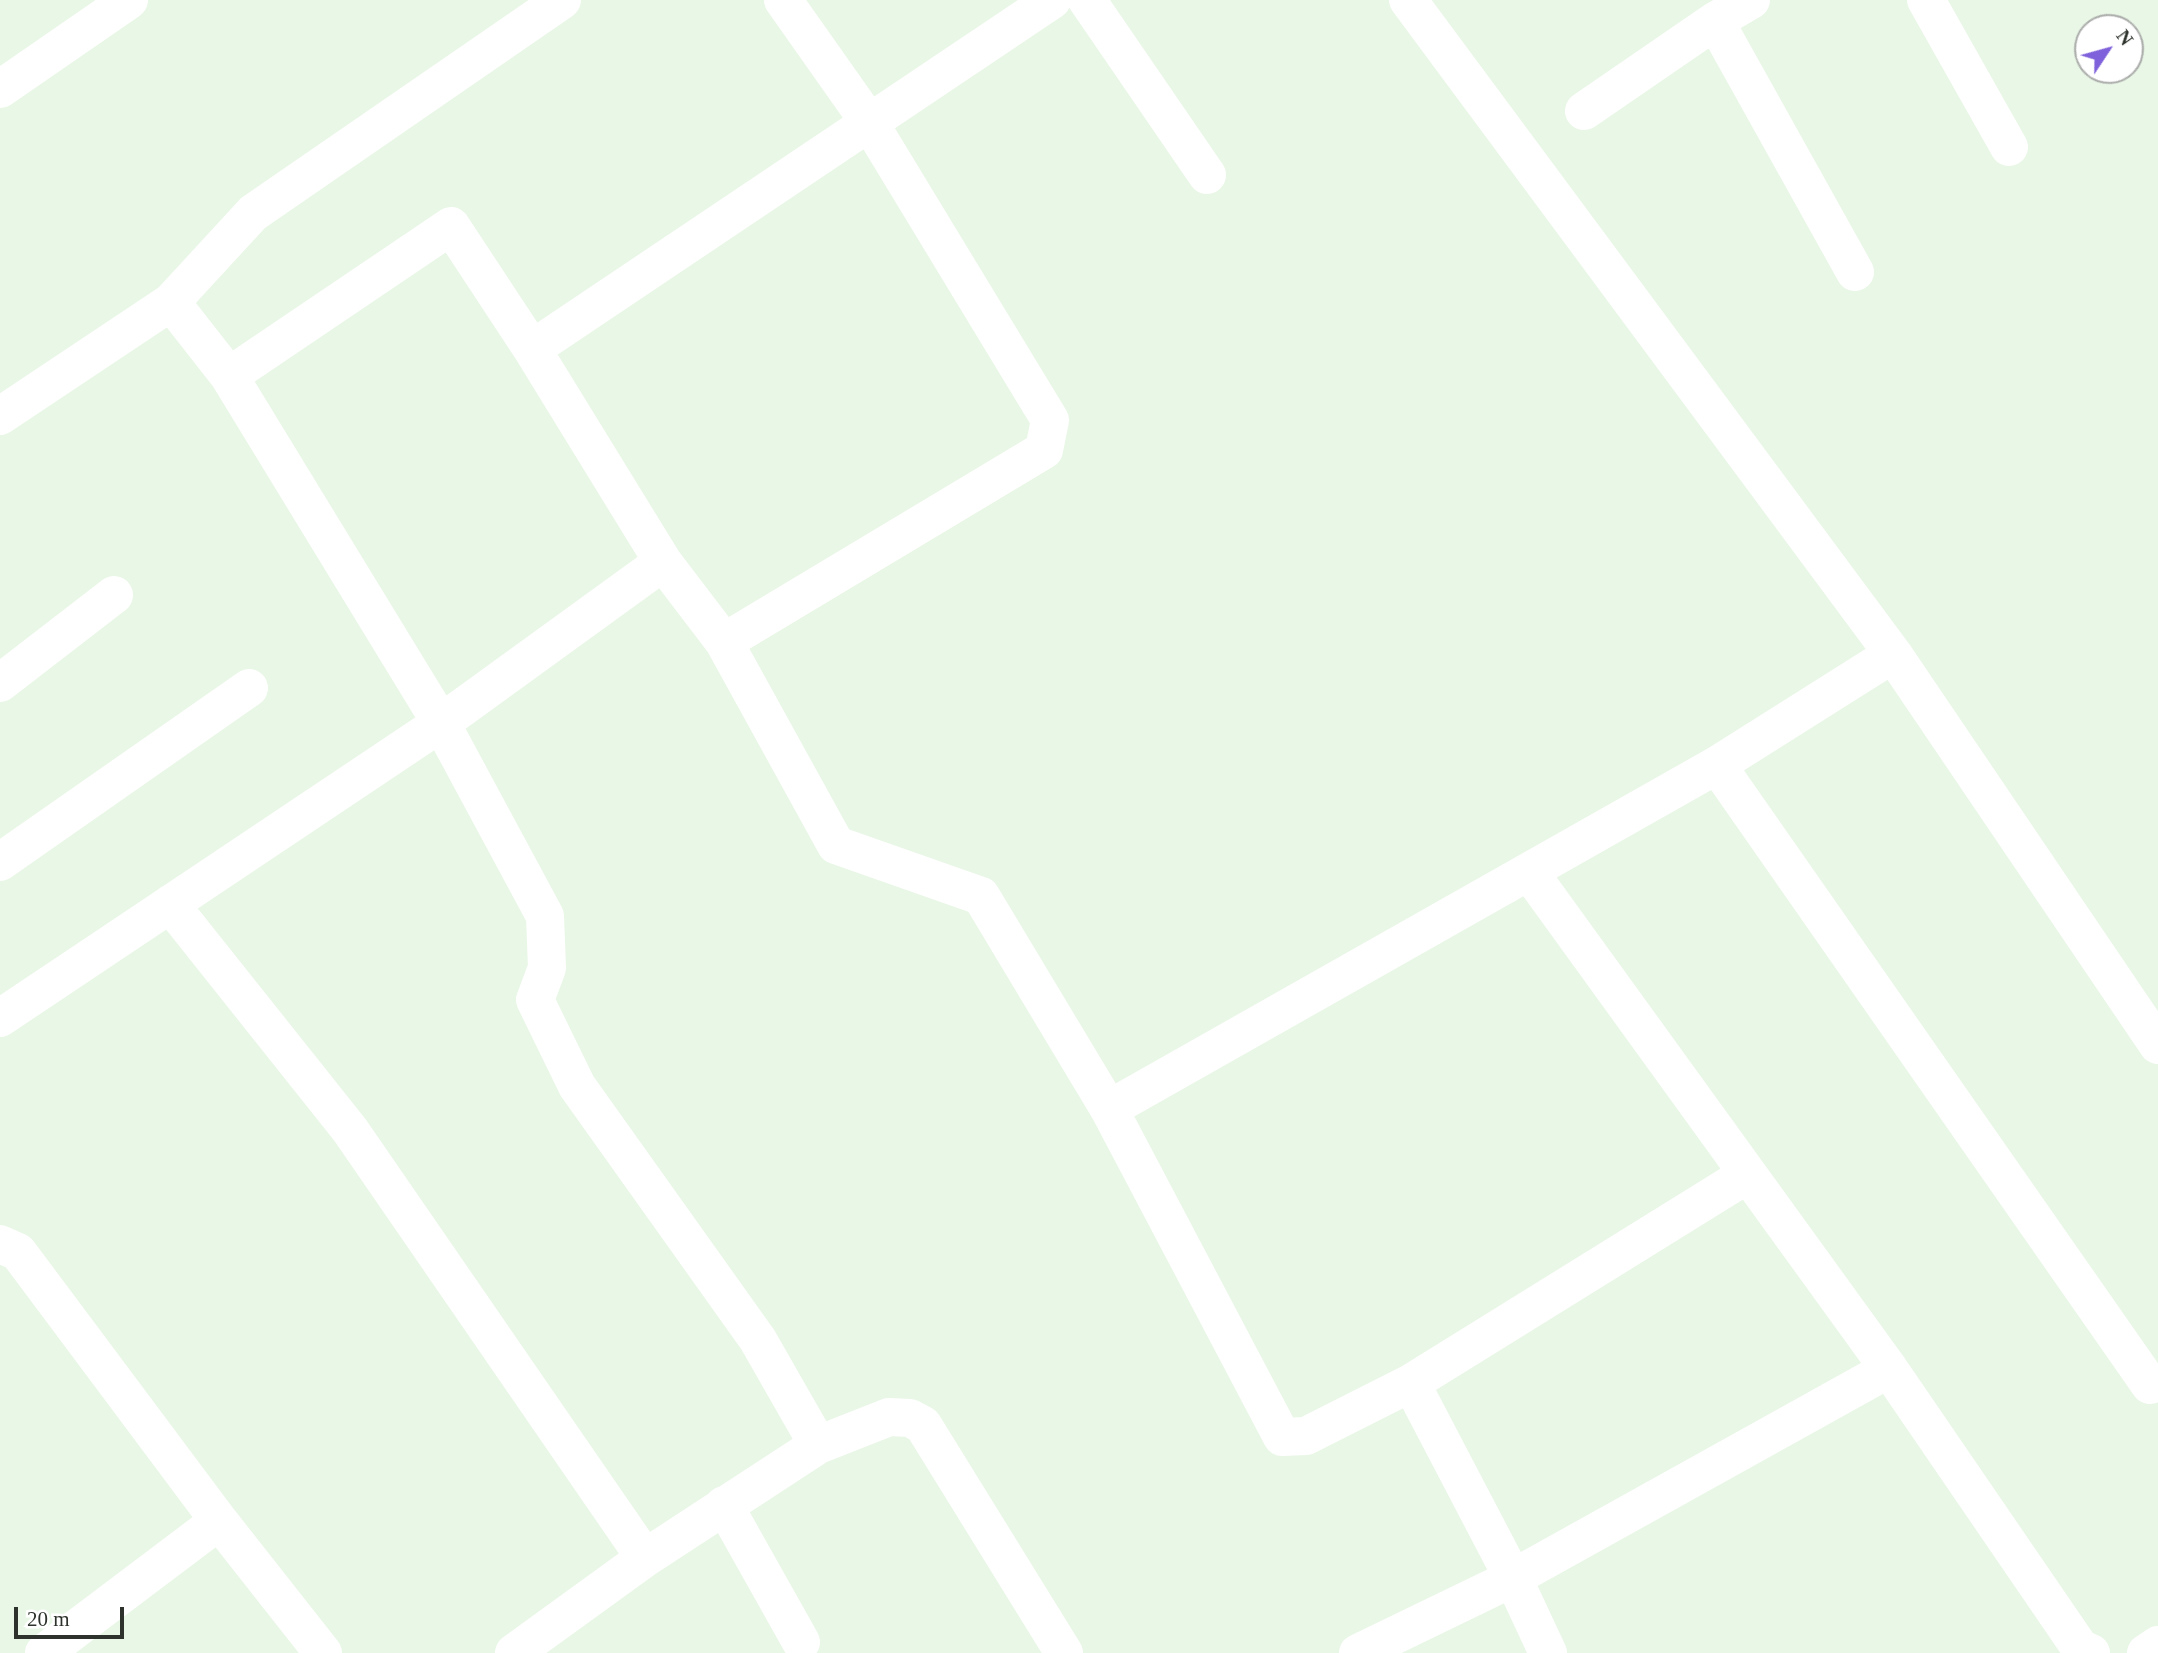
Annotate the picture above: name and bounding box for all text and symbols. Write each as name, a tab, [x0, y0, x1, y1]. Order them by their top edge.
north arrow	[2074, 14, 2144, 84]
text: N	[2112, 26, 2137, 49]
scale bar	[18, 1594, 128, 1638]
text: 20 m	[27, 1607, 70, 1631]

